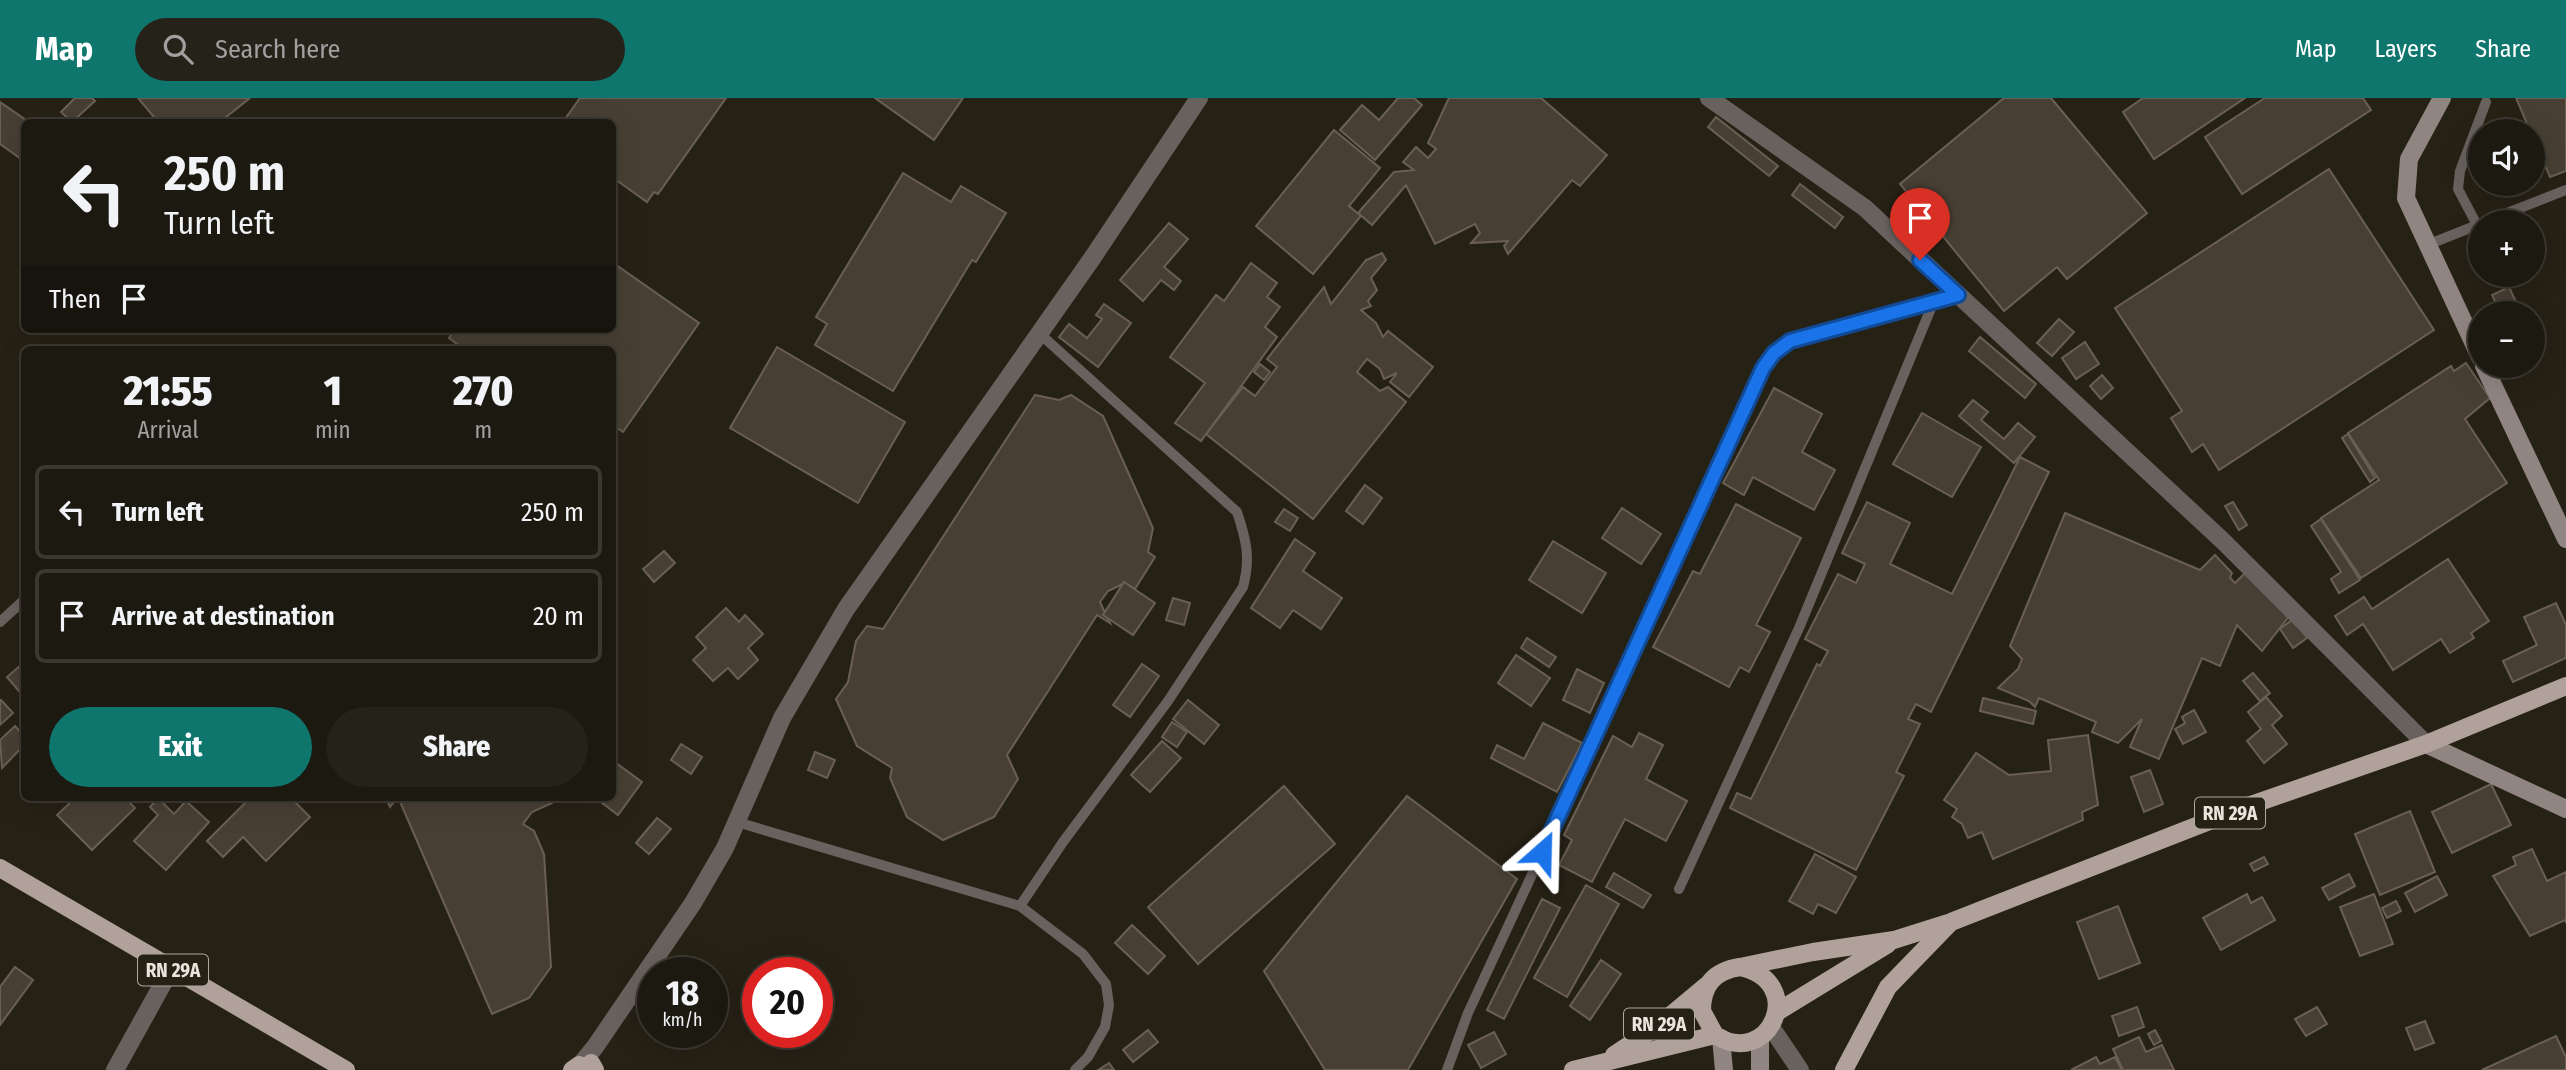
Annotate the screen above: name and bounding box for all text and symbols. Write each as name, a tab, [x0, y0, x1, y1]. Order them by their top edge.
search box	[135, 18, 625, 81]
text: Map	[35, 29, 93, 69]
icon: search	[159, 30, 197, 68]
text: Search here	[215, 34, 340, 65]
text: Map	[2295, 35, 2337, 63]
text: Layers	[2375, 35, 2437, 63]
text: Share	[2475, 35, 2531, 63]
map controls	[2468, 119, 2545, 378]
button: sound	[2468, 119, 2545, 196]
text: 250 m	[164, 144, 285, 203]
icon: left	[49, 147, 140, 238]
pin	[1890, 188, 1950, 260]
icon: arrive	[1901, 199, 1939, 237]
text: Turn left	[164, 204, 274, 242]
button: +	[2468, 210, 2545, 287]
icon: arrive	[115, 280, 153, 318]
text: Then	[49, 284, 101, 315]
button: −	[2468, 301, 2545, 378]
text: 21:55	[123, 366, 213, 416]
text: 1	[324, 366, 342, 416]
text: 270	[453, 366, 514, 416]
text: Arrival	[137, 416, 198, 444]
text: min	[315, 416, 351, 444]
text: m	[474, 416, 492, 444]
icon: left	[53, 493, 91, 531]
text: Turn left	[112, 497, 204, 528]
text: 250 m	[521, 497, 584, 528]
icon: arrive	[53, 597, 91, 635]
text: Arrive at destination	[112, 601, 335, 632]
text: 20 m	[533, 601, 584, 632]
button: Exit	[49, 707, 312, 787]
button: Share	[326, 707, 588, 787]
road number: RN 29A	[2195, 798, 2265, 828]
position arrow	[1505, 815, 1579, 889]
road number: RN 29A	[138, 954, 208, 986]
speed limit sign: 20	[742, 957, 833, 1048]
text: 18	[666, 972, 699, 1014]
road number: RN 29A	[1624, 1008, 1694, 1040]
text: km/h	[662, 1009, 703, 1031]

